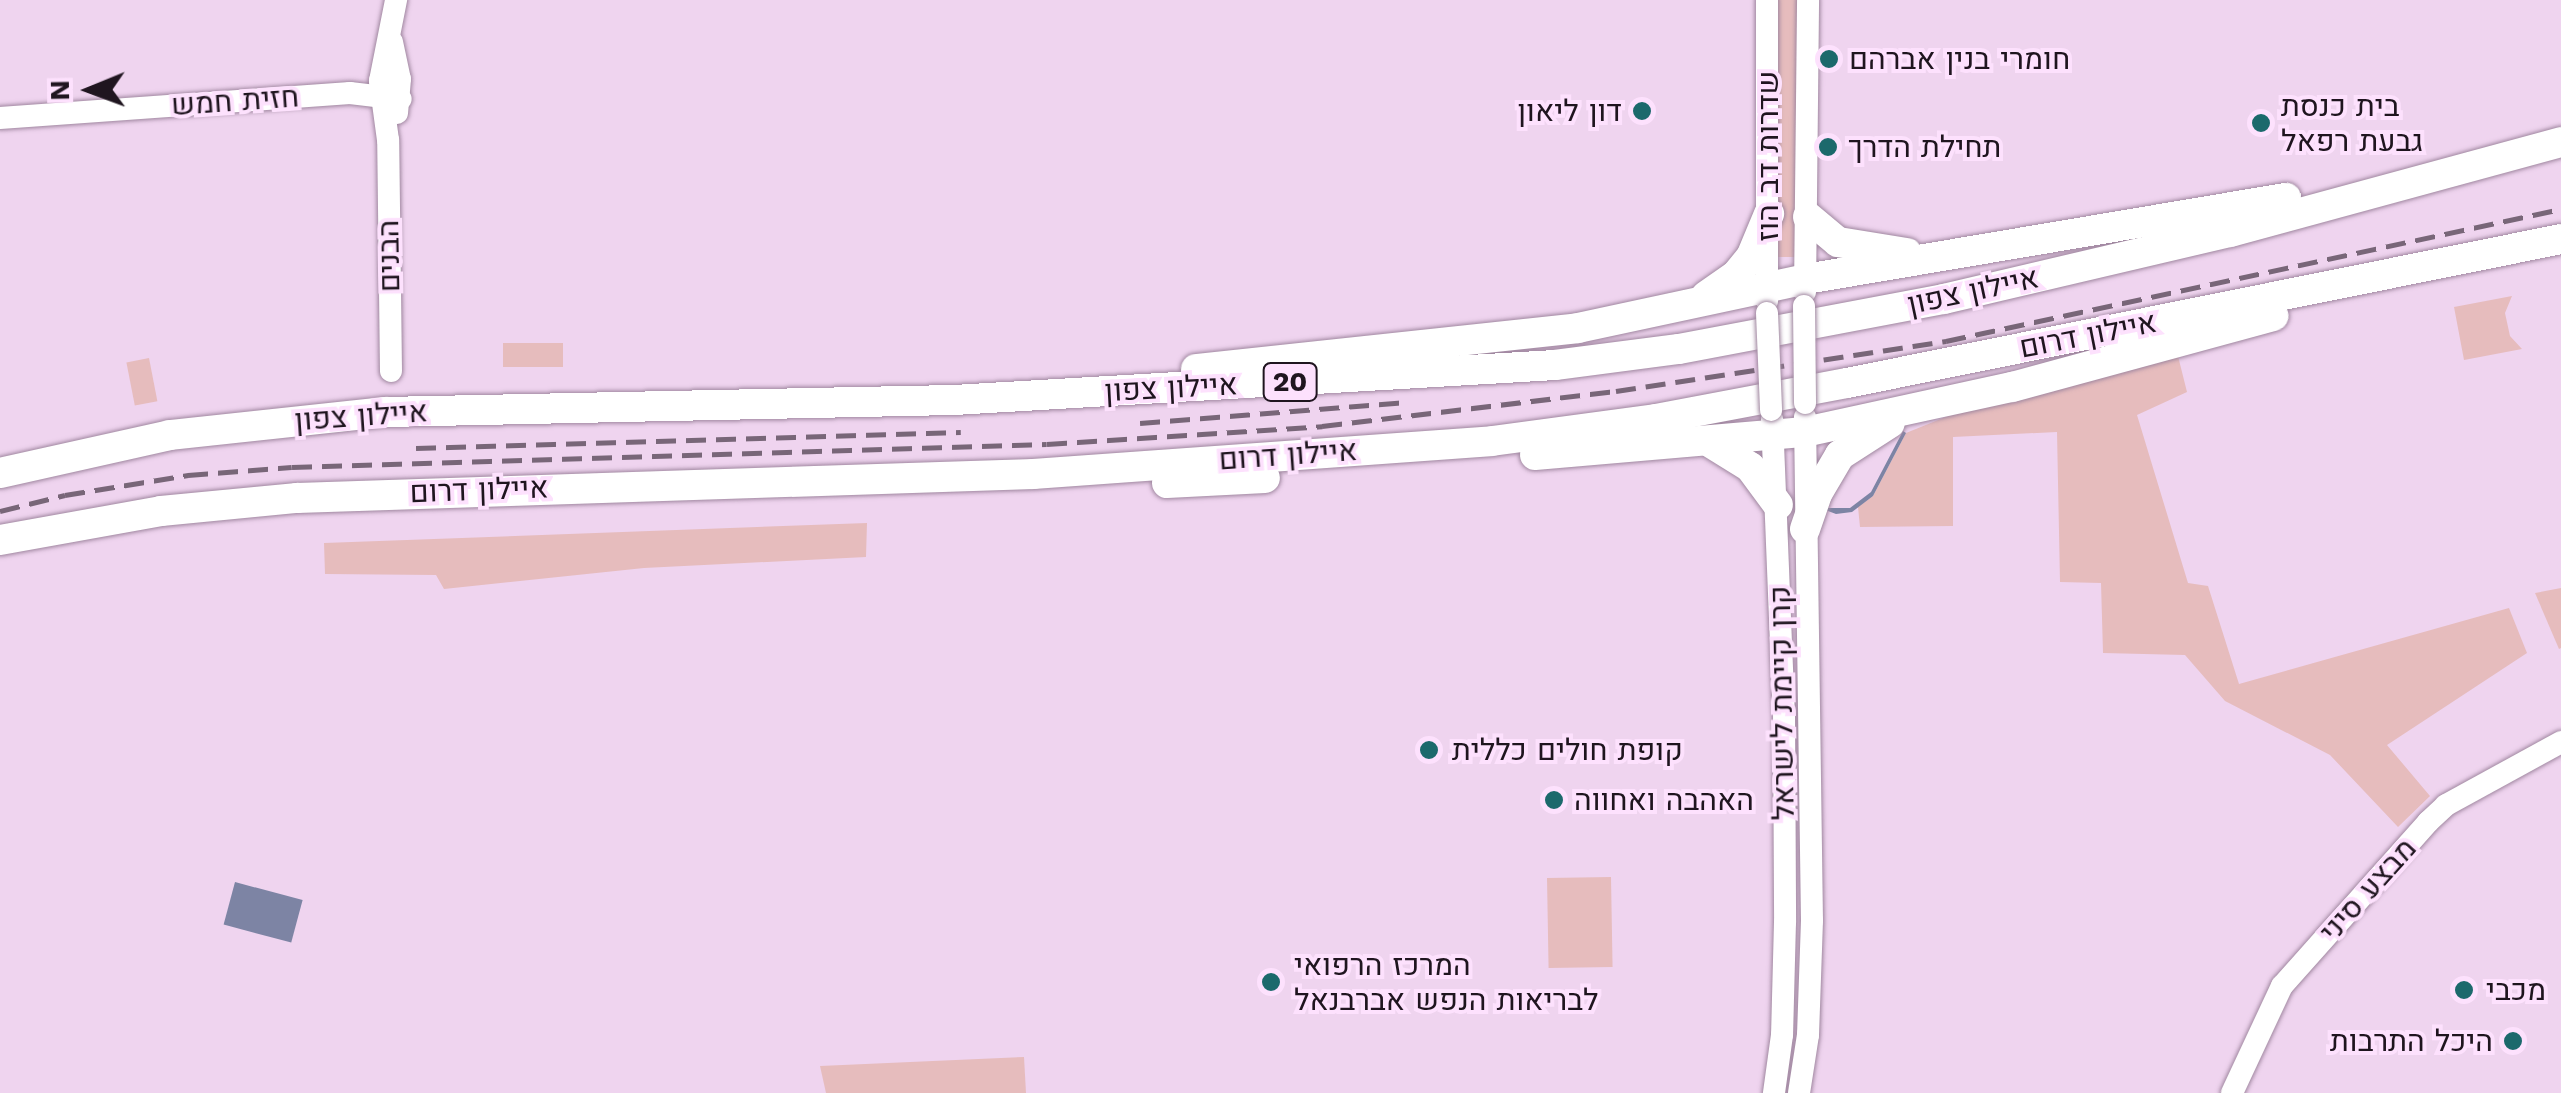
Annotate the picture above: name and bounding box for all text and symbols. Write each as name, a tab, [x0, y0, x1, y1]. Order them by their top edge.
north arrow	[40, 40, 140, 140]
place label: חומרי בנין אברהם	[1849, 41, 2070, 77]
marker: חומרי בנין אברהם	[1818, 48, 1840, 70]
street label: שדרות דב הוז	[1750, 71, 1786, 241]
street label: חזית חמש	[170, 79, 300, 123]
text: N	[43, 80, 76, 101]
place label: בית כנסת גבעת רפאל	[2281, 88, 2423, 158]
place label: דון ליאון	[1517, 93, 1622, 129]
marker: דון ליאון	[1631, 100, 1653, 122]
marker: בית כנסת גבעת רפאל	[2250, 112, 2272, 134]
place label: תחילת הדרך	[1848, 129, 2001, 165]
marker: תחילת הדרך	[1817, 136, 1839, 158]
street label: הבנים	[370, 219, 408, 293]
street label: איילון צפון	[1904, 260, 2042, 322]
street label: איילון דרום	[2016, 304, 2160, 366]
road number: 20	[1262, 359, 1318, 405]
street label: איילון צפון	[1104, 367, 1238, 409]
street label: איילון צפון	[293, 393, 429, 439]
street label: איילון דרום	[1218, 432, 1358, 478]
street label: איילון דרום	[409, 470, 549, 510]
street label: קרן קיימת לישראל	[1762, 585, 1802, 821]
place label: קופת חולים כללית	[1452, 732, 1683, 768]
marker: קופת חולים כללית	[1416, 737, 1442, 763]
place label: האהבה ואחווה	[1574, 782, 1754, 818]
marker: האהבה ואחווה	[1543, 789, 1565, 811]
street label: מבצע סיני	[2312, 831, 2424, 949]
place label: המרכז הרפואי לבריאות הנפש אברבנאל	[1294, 947, 1599, 1018]
marker: המרכז הרפואי לבריאות הנפש אברבנאל	[1258, 969, 1284, 995]
place label: מכבי	[2486, 972, 2546, 1008]
marker: מכבי	[2451, 977, 2477, 1003]
place label: היכל התרבות	[2330, 1023, 2493, 1059]
marker: היכל התרבות	[2502, 1030, 2524, 1052]

